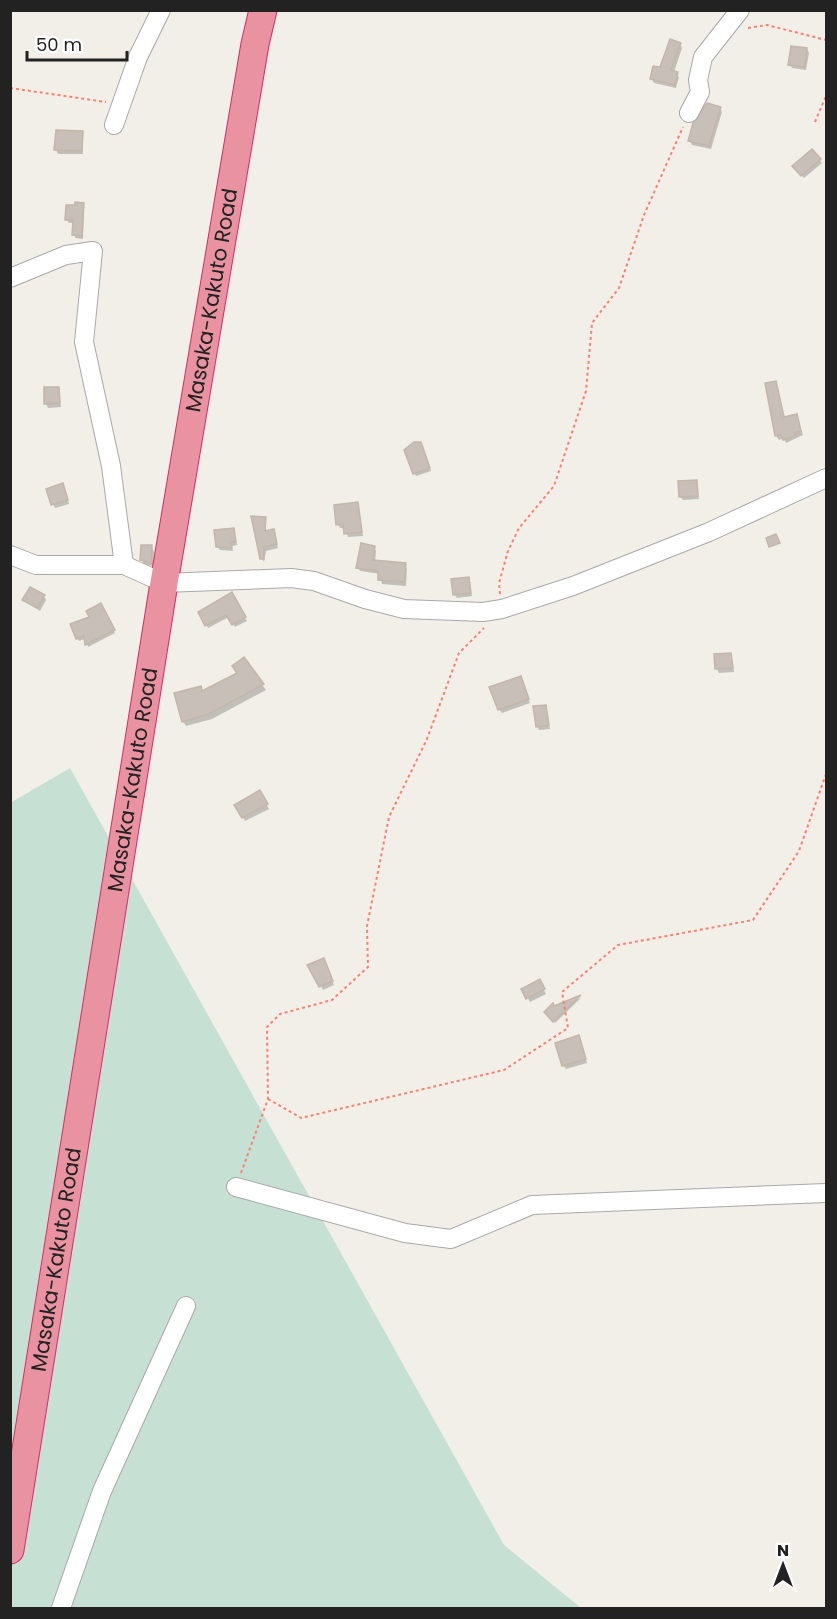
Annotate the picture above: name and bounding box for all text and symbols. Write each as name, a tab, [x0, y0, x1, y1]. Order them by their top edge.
scale bar	[27, 24, 128, 62]
text: 50 m	[36, 32, 82, 57]
street label: Masaka-Kakuto Road	[178, 186, 244, 414]
street label: Masaka-Kakuto Road	[100, 665, 164, 894]
street label: Masaka-Kakuto Road	[24, 1145, 88, 1374]
north arrow	[753, 1535, 813, 1595]
text: N	[777, 1539, 789, 1562]

